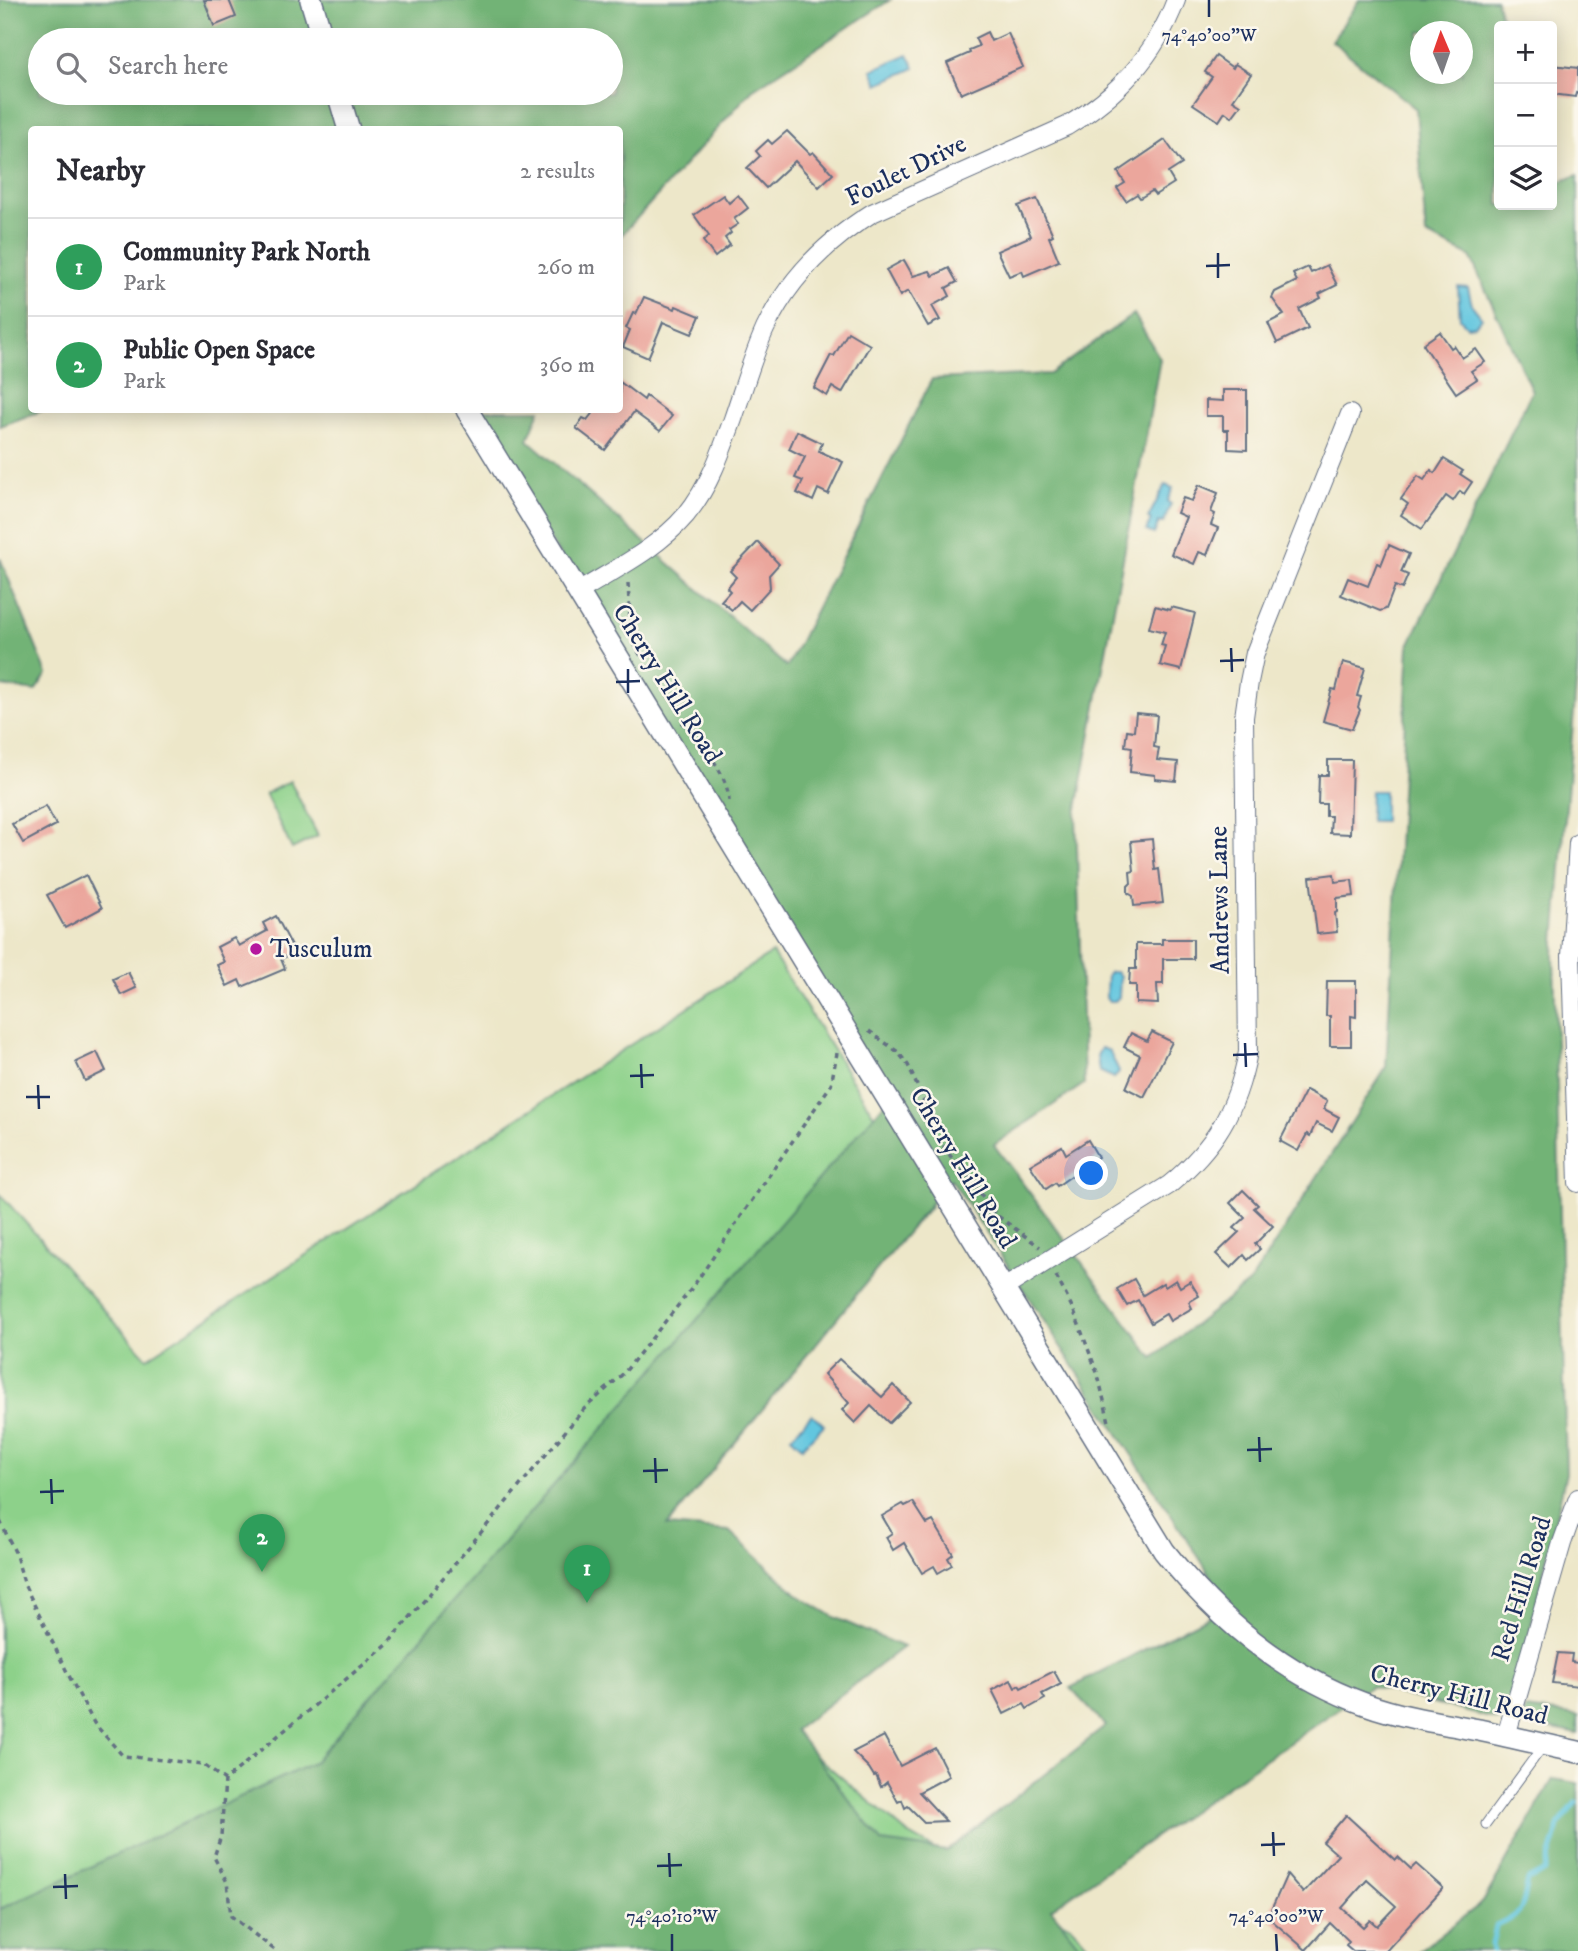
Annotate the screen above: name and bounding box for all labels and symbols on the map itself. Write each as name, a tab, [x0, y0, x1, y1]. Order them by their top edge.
north arrow	[1410, 21, 1473, 84]
text: 74°40'00"W	[1162, 25, 1257, 47]
street label: Foulet Drive	[840, 128, 972, 214]
street label: Cherry Hill Road	[605, 598, 729, 770]
street label: Andrews Lane	[1202, 826, 1238, 974]
place label: Tusculum	[270, 933, 373, 966]
marker: Tusculum	[248, 941, 264, 957]
street label: Cherry Hill Road	[902, 1081, 1024, 1255]
your location	[1074, 1156, 1108, 1190]
street label: Red Hill Road	[1484, 1512, 1560, 1666]
pin: 2	[239, 1514, 285, 1572]
pin: 1	[564, 1545, 610, 1603]
street label: Cherry Hill Road	[1366, 1657, 1552, 1733]
text: 74°40'10"W	[626, 1906, 718, 1928]
text: 74°40'00"W	[1229, 1906, 1324, 1928]

